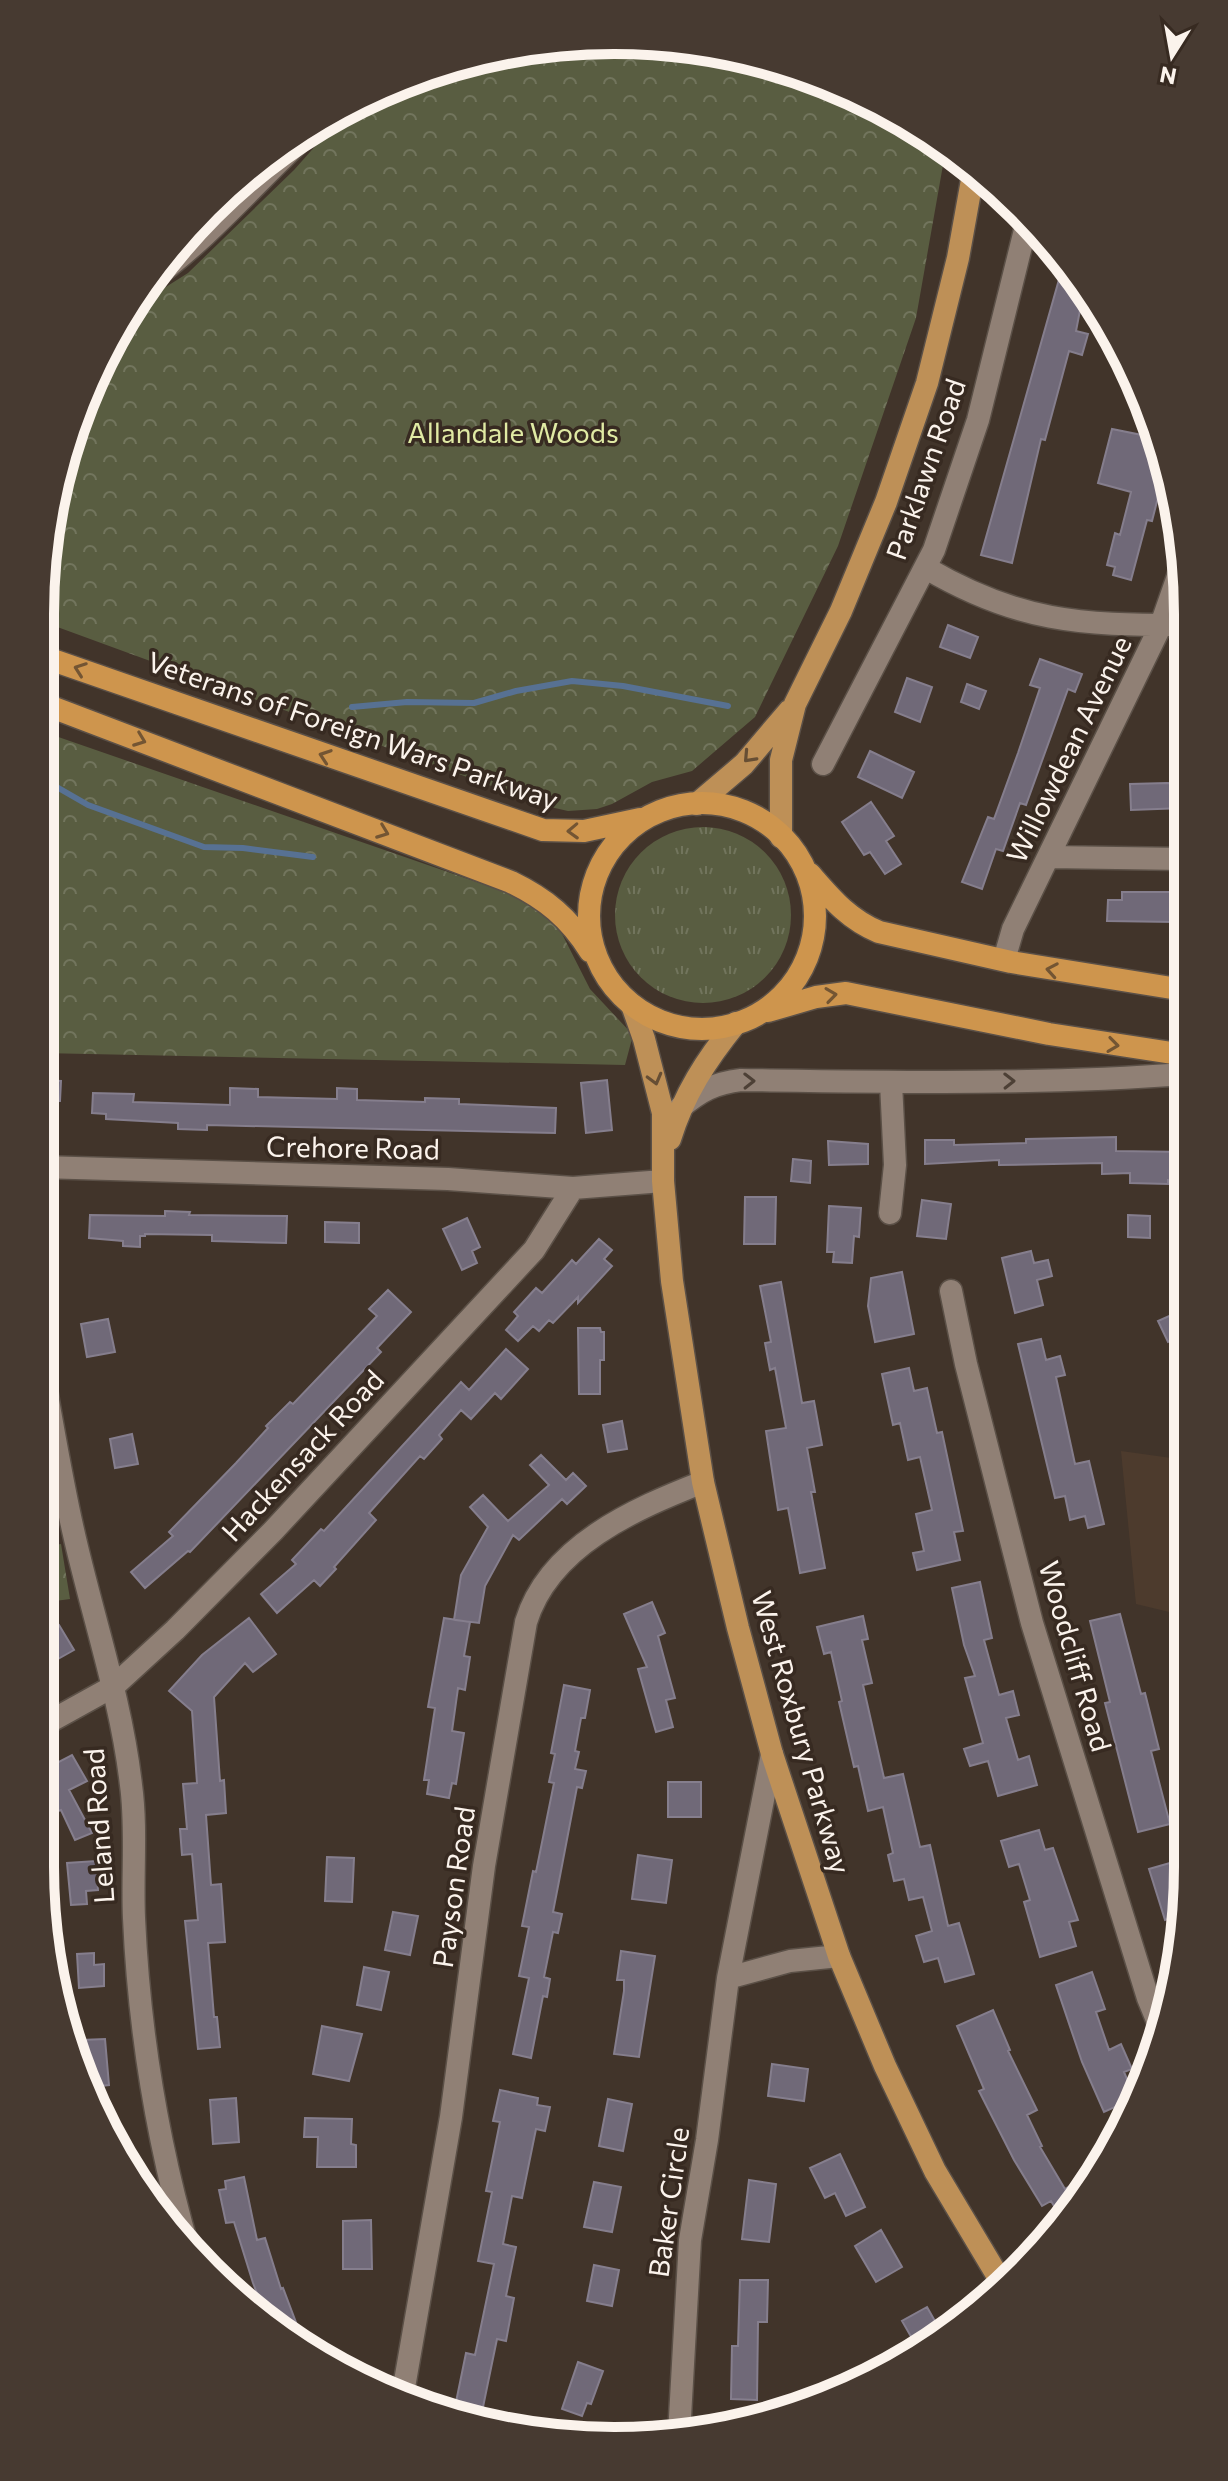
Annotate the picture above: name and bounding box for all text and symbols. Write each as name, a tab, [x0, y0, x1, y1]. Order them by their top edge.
north arrow	[1132, 16, 1212, 96]
text: N	[1157, 61, 1179, 91]
street label: Parklawn Road	[878, 374, 972, 564]
park label: Allandale Woods	[407, 415, 619, 449]
street label: Willowdean Avenue	[998, 630, 1138, 868]
street label: Veterans of Foreign Wars Parkway	[143, 644, 563, 816]
one-way arrow	[74, 663, 88, 679]
one-way arrow	[133, 730, 147, 747]
one-way arrow	[744, 748, 759, 762]
one-way arrow	[319, 749, 333, 765]
one-way arrow	[375, 822, 389, 839]
one-way arrow	[566, 823, 579, 840]
one-way arrow	[1045, 962, 1059, 979]
one-way arrow	[825, 986, 838, 1003]
one-way arrow	[1107, 1036, 1120, 1053]
one-way arrow	[646, 1072, 663, 1086]
one-way arrow	[743, 1072, 756, 1090]
one-way arrow	[1003, 1072, 1016, 1089]
street label: Crehore Road	[266, 1128, 440, 1166]
street label: Hackensack Road	[214, 1362, 390, 1548]
street label: Woodcliff Road	[1033, 1557, 1119, 1755]
street label: West Roxbury Parkway	[745, 1587, 859, 1877]
street label: Leland Road	[76, 1747, 120, 1905]
street label: Payson Road	[425, 1804, 481, 1970]
street label: Baker Circle	[641, 2125, 695, 2279]

